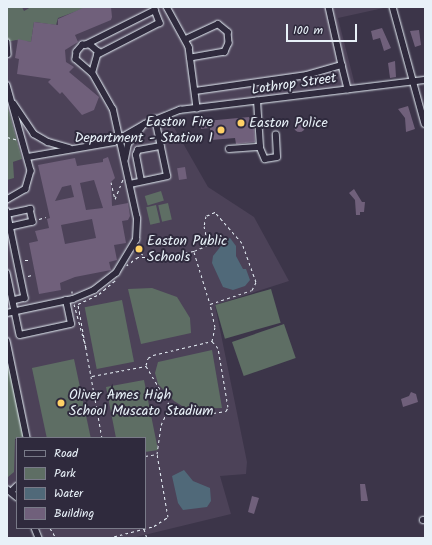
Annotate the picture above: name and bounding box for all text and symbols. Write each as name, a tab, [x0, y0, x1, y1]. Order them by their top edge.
scale bar	[288, 16, 359, 42]
text: 100 m	[293, 21, 323, 40]
street label: Lothrop Street	[250, 70, 338, 98]
place label: Easton Fire Department - Station 1	[74, 114, 213, 146]
place label: Easton Police	[249, 115, 328, 131]
marker: Easton Police	[236, 118, 246, 128]
marker: Easton Fire Department - Station 1	[216, 125, 226, 135]
place label: Easton Public Schools	[147, 233, 227, 266]
marker: Easton Public Schools	[134, 244, 144, 254]
place label: Oliver Ames High School Muscato Stadium	[69, 387, 213, 420]
marker: Oliver Ames High School Muscato Stadium	[56, 398, 66, 408]
legend	[16, 437, 146, 529]
text: Road	[54, 444, 78, 463]
text: Park	[54, 464, 76, 483]
text: Water	[54, 484, 83, 503]
text: Building	[54, 504, 94, 523]

